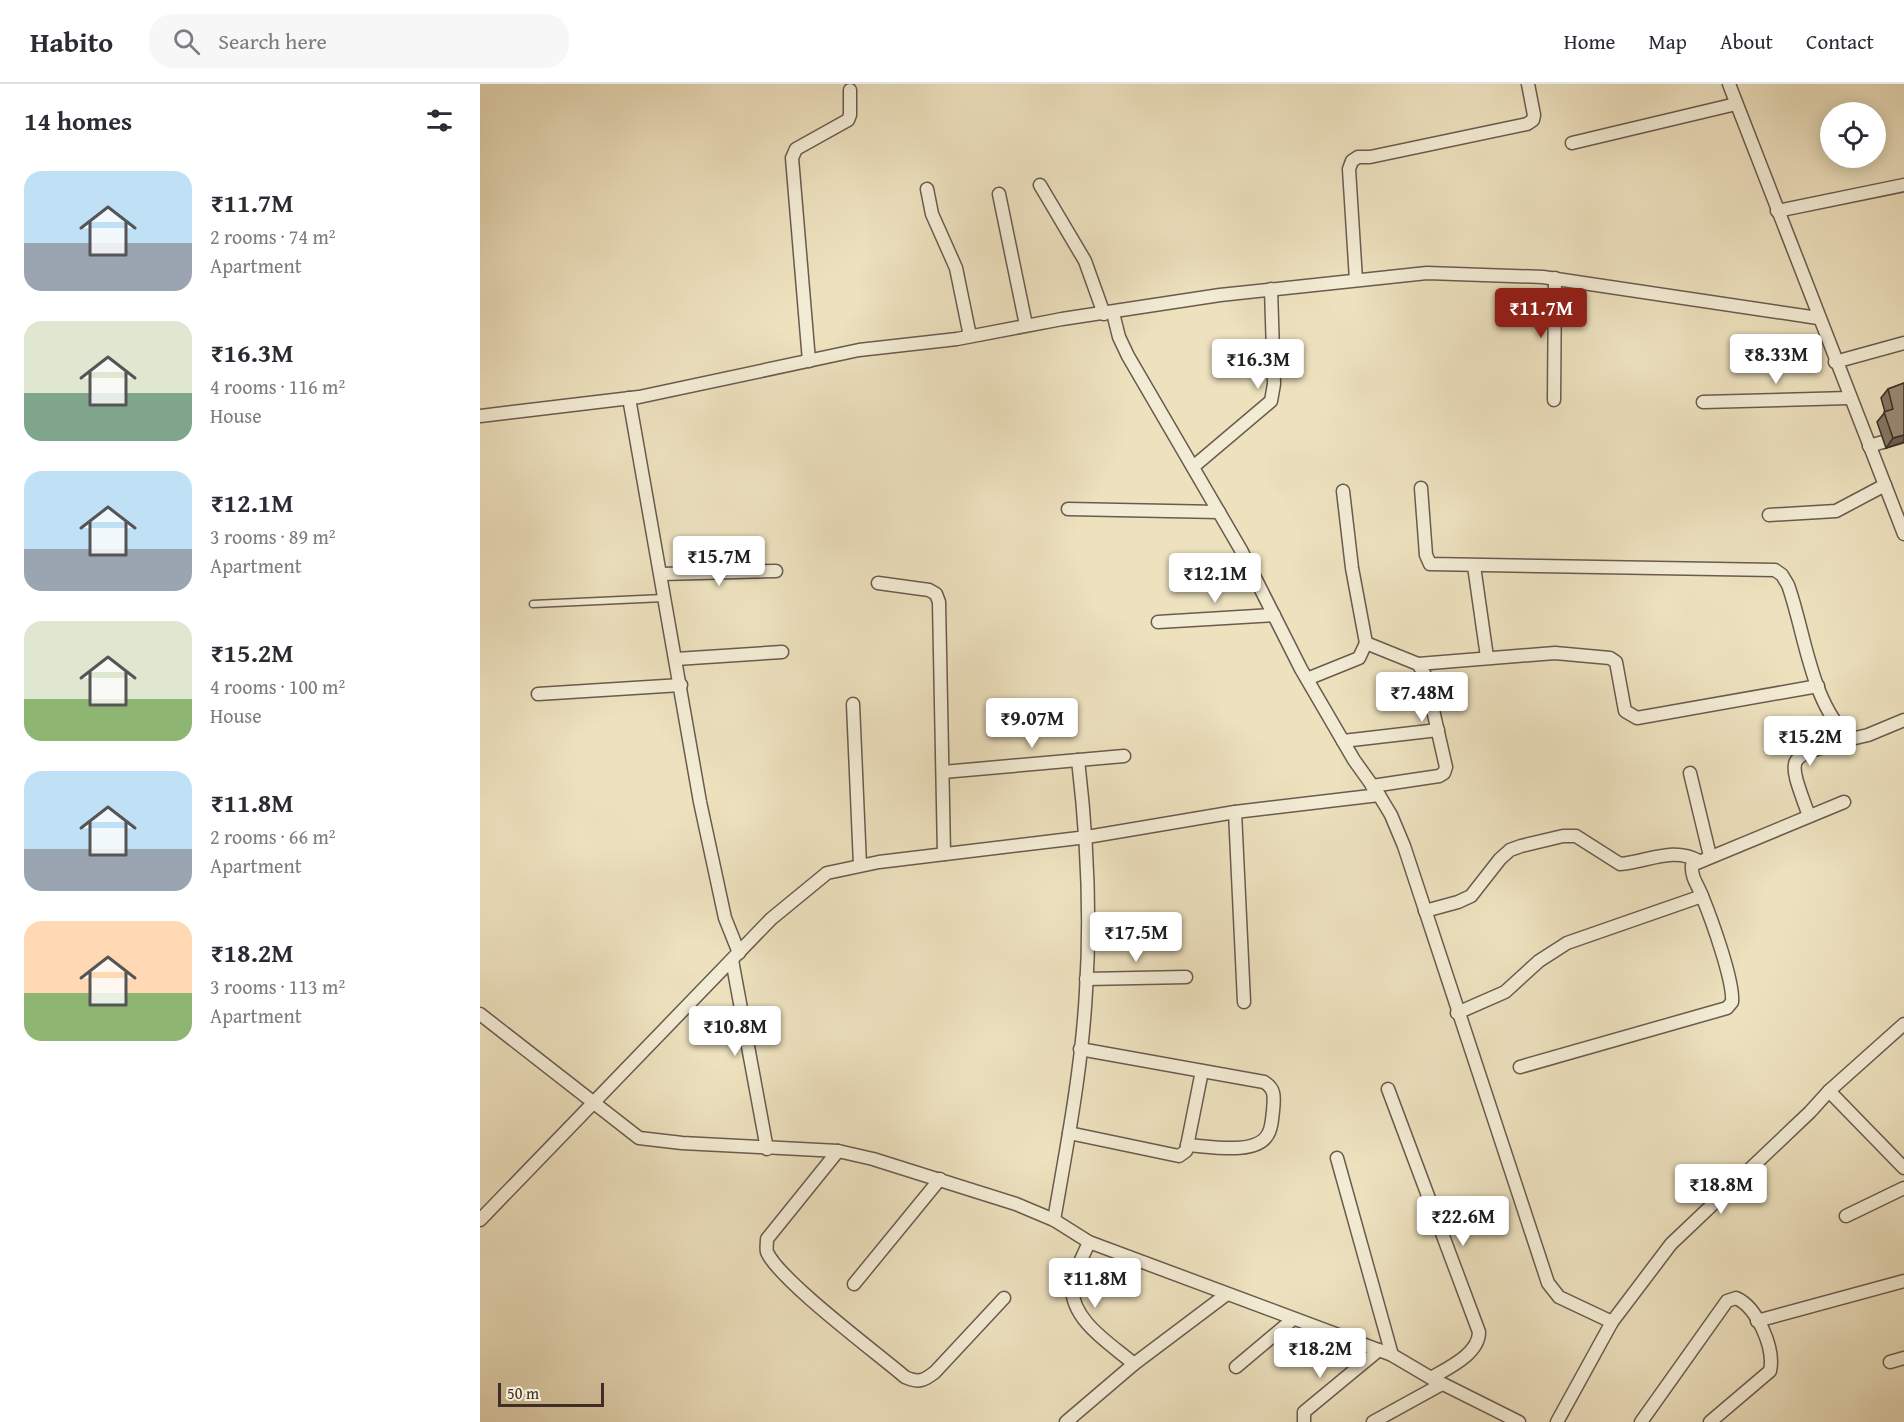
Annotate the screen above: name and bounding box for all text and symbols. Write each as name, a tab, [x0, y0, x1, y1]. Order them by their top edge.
search box	[149, 14, 569, 68]
text: Habito	[30, 21, 113, 62]
icon: search	[170, 25, 203, 58]
text: Search here	[218, 25, 327, 57]
text: Home	[1564, 26, 1615, 57]
text: Map	[1648, 26, 1687, 57]
text: About	[1720, 26, 1773, 57]
text: Contact	[1806, 26, 1874, 57]
text: 14 homes	[24, 101, 132, 140]
map controls	[1820, 102, 1886, 168]
button: locate	[1820, 102, 1886, 168]
icon: filters	[423, 104, 456, 137]
text: ₹11.7M	[210, 183, 294, 222]
icon: home	[72, 195, 144, 267]
text: 2 rooms · 74 m²	[210, 222, 336, 251]
text: Apartment	[210, 251, 302, 280]
pin: ₹11.7M	[1492, 288, 1590, 339]
text: ₹11.7M	[1509, 293, 1573, 322]
text: ₹16.3M	[210, 333, 294, 372]
pin: ₹8.33M	[1727, 334, 1825, 385]
pin: ₹16.3M	[1209, 339, 1307, 390]
text: ₹8.33M	[1744, 339, 1808, 368]
text: ₹16.3M	[1226, 344, 1290, 373]
icon: home	[72, 345, 144, 417]
text: 4 rooms · 116 m²	[210, 372, 345, 401]
text: House	[210, 401, 262, 430]
text: ₹12.1M	[210, 483, 294, 522]
icon: home	[72, 495, 144, 567]
text: 3 rooms · 89 m²	[210, 522, 336, 551]
pin: ₹15.7M	[670, 536, 768, 587]
text: ₹15.7M	[687, 541, 751, 570]
text: Apartment	[210, 551, 302, 580]
pin: ₹12.1M	[1166, 553, 1264, 604]
text: ₹12.1M	[1183, 558, 1247, 587]
text: ₹15.2M	[210, 633, 294, 672]
icon: home	[72, 645, 144, 717]
text: 4 rooms · 100 m²	[210, 672, 345, 701]
pin: ₹7.48M	[1373, 672, 1471, 723]
text: ₹7.48M	[1390, 677, 1454, 706]
pin: ₹9.07M	[983, 698, 1081, 749]
text: House	[210, 701, 262, 730]
text: ₹9.07M	[1000, 703, 1064, 732]
pin: ₹15.2M	[1761, 716, 1859, 767]
text: ₹15.2M	[1778, 721, 1842, 750]
text: ₹11.8M	[210, 783, 294, 822]
icon: home	[72, 795, 144, 867]
text: 2 rooms · 66 m²	[210, 822, 336, 851]
text: Apartment	[210, 851, 302, 880]
pin: ₹17.5M	[1087, 912, 1185, 963]
text: ₹17.5M	[1104, 917, 1168, 946]
text: ₹18.2M	[210, 933, 294, 972]
icon: home	[72, 945, 144, 1017]
text: 3 rooms · 113 m²	[210, 972, 345, 1001]
text: Apartment	[210, 1001, 302, 1030]
pin: ₹10.8M	[686, 1006, 784, 1057]
text: ₹10.8M	[703, 1011, 767, 1040]
pin: ₹18.8M	[1672, 1164, 1770, 1215]
text: ₹18.8M	[1689, 1169, 1753, 1198]
pin: ₹22.6M	[1414, 1196, 1512, 1247]
text: ₹22.6M	[1431, 1201, 1495, 1230]
pin: ₹11.8M	[1046, 1258, 1144, 1309]
text: ₹11.8M	[1063, 1263, 1127, 1292]
pin: ₹18.2M	[1271, 1328, 1369, 1379]
text: ₹18.2M	[1288, 1333, 1352, 1362]
scale bar	[498, 1380, 604, 1408]
text: 50 m	[507, 1381, 539, 1405]

